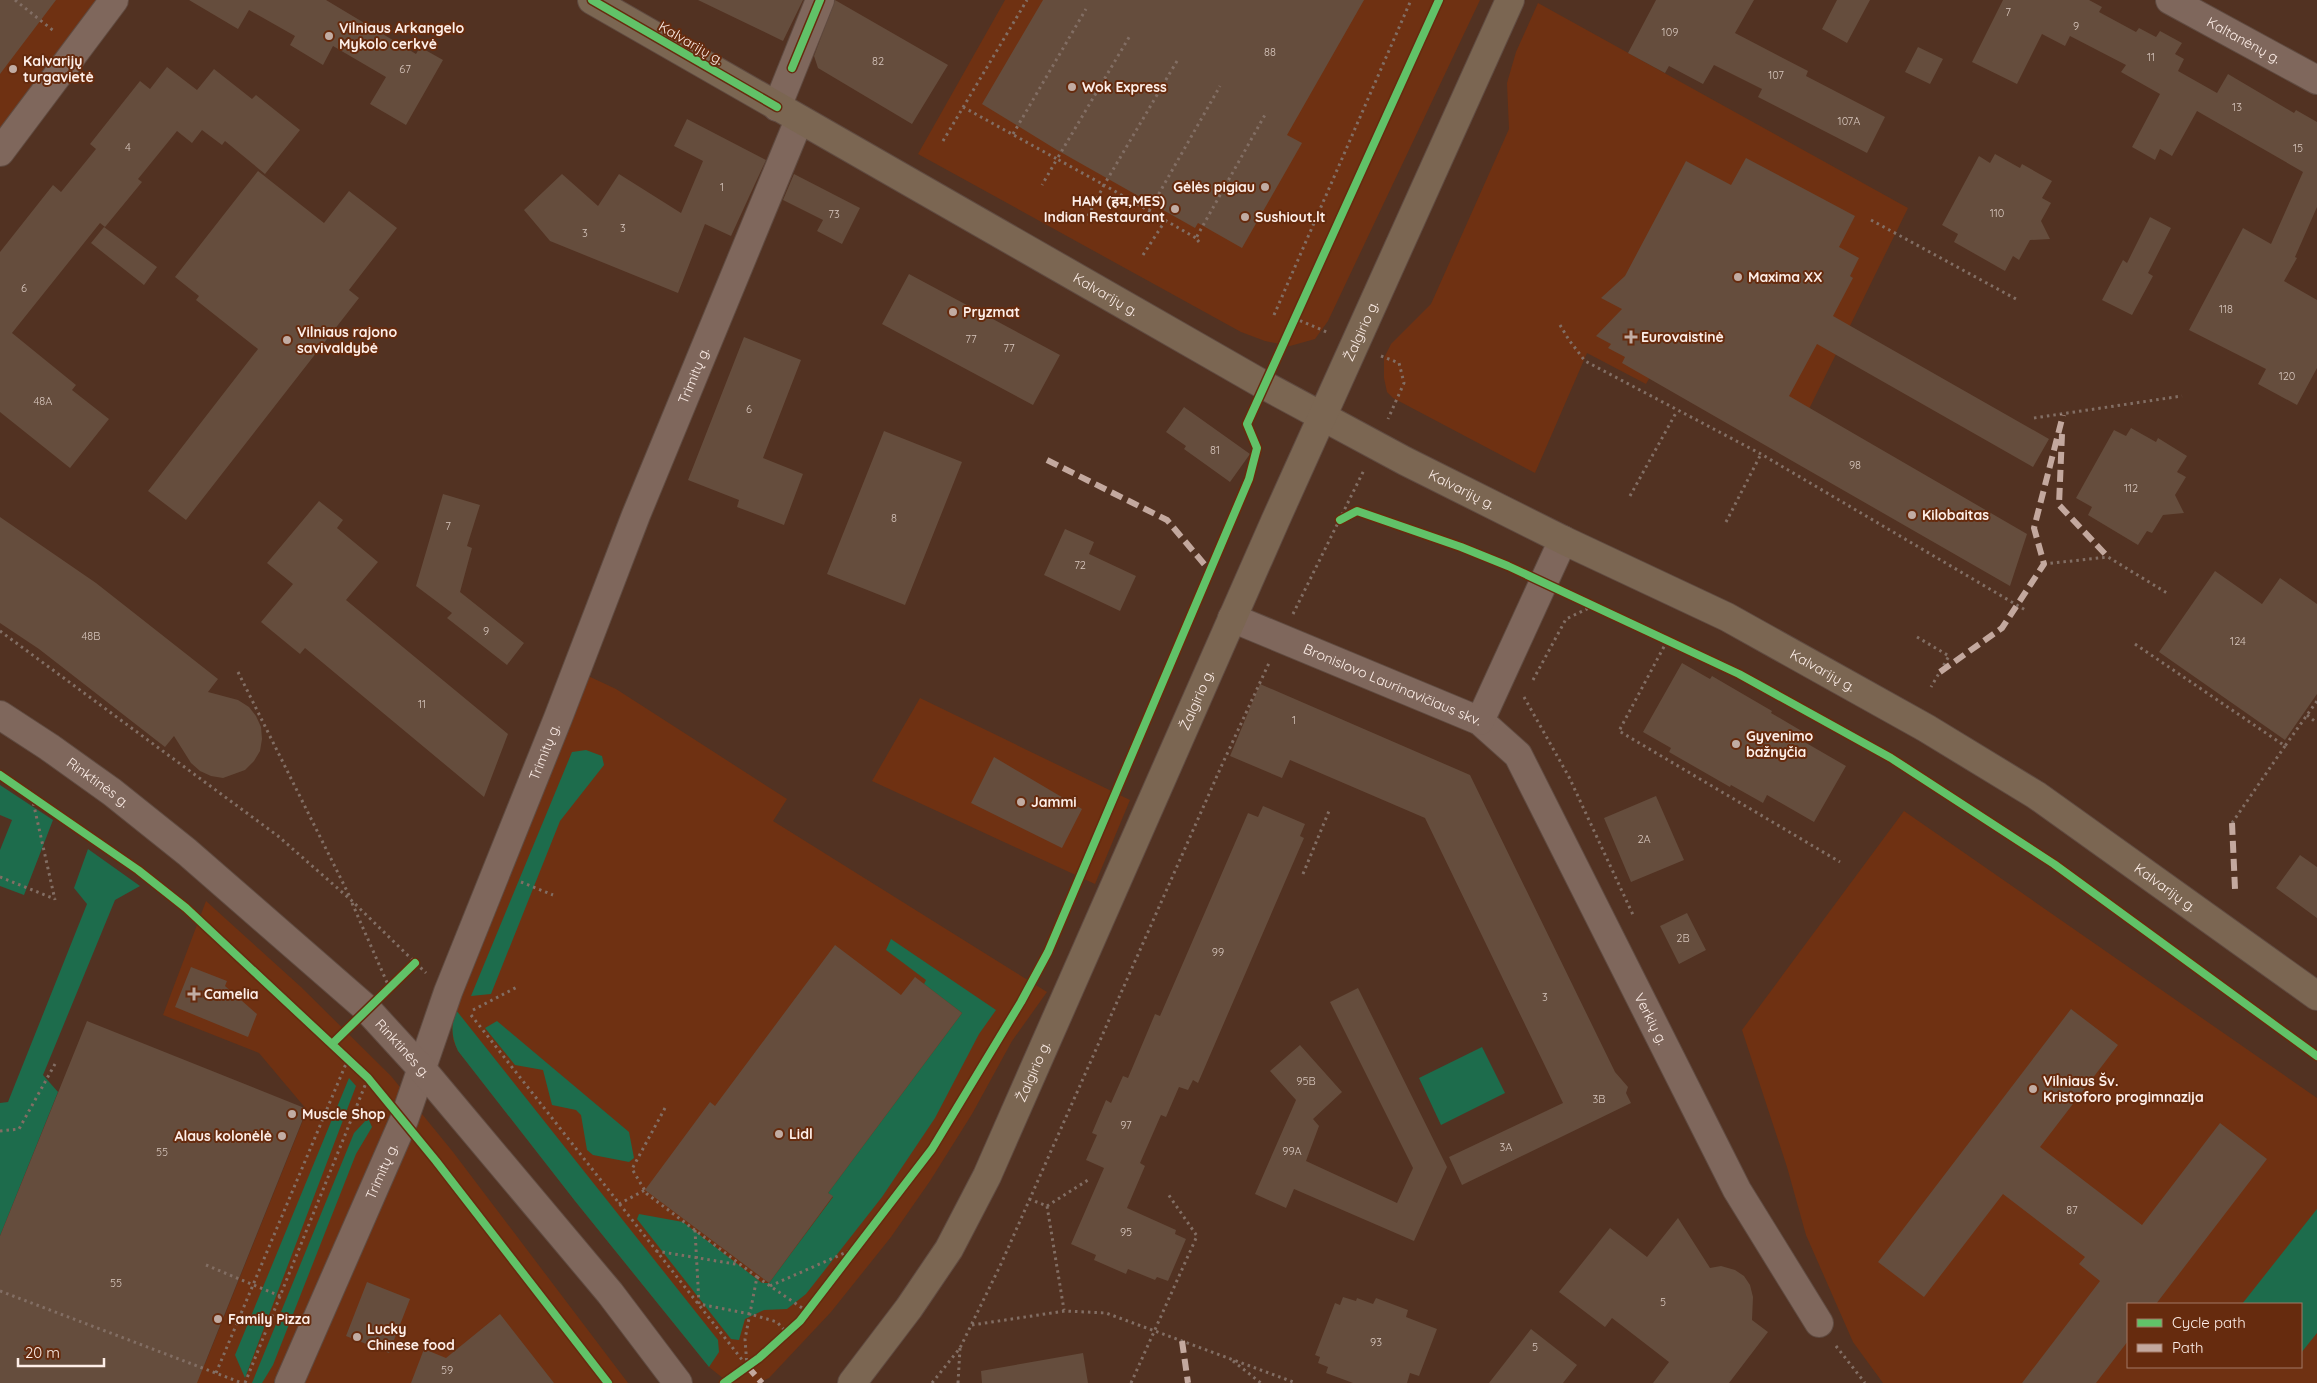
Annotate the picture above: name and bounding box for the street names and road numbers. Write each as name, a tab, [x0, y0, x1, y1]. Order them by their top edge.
street label: Kaltanėnų g.	[2204, 13, 2284, 68]
street label: Kalvarijų g.	[655, 17, 727, 69]
street label: Kalvarijų g.	[1070, 269, 1141, 320]
street label: Žalgirio g.	[1339, 298, 1382, 364]
street label: Trimitų g.	[674, 345, 713, 407]
street label: Kalvarijų g.	[1425, 465, 1498, 513]
street label: Bronislovo Laurinavičiaus skv.	[1301, 640, 1485, 730]
street label: Kalvarijų g.	[1787, 645, 1858, 696]
street label: Žalgirio g.	[1175, 667, 1218, 733]
street label: Trimitų g.	[525, 721, 564, 783]
street label: Rinktinės g.	[63, 753, 133, 811]
street label: Kalvarijų g.	[2131, 859, 2200, 916]
street label: Verkių g.	[1630, 990, 1671, 1048]
street label: Rinktinės g.	[371, 1015, 434, 1081]
street label: Žalgirio g.	[1012, 1038, 1054, 1105]
street label: Trimitų g.	[361, 1140, 402, 1202]

